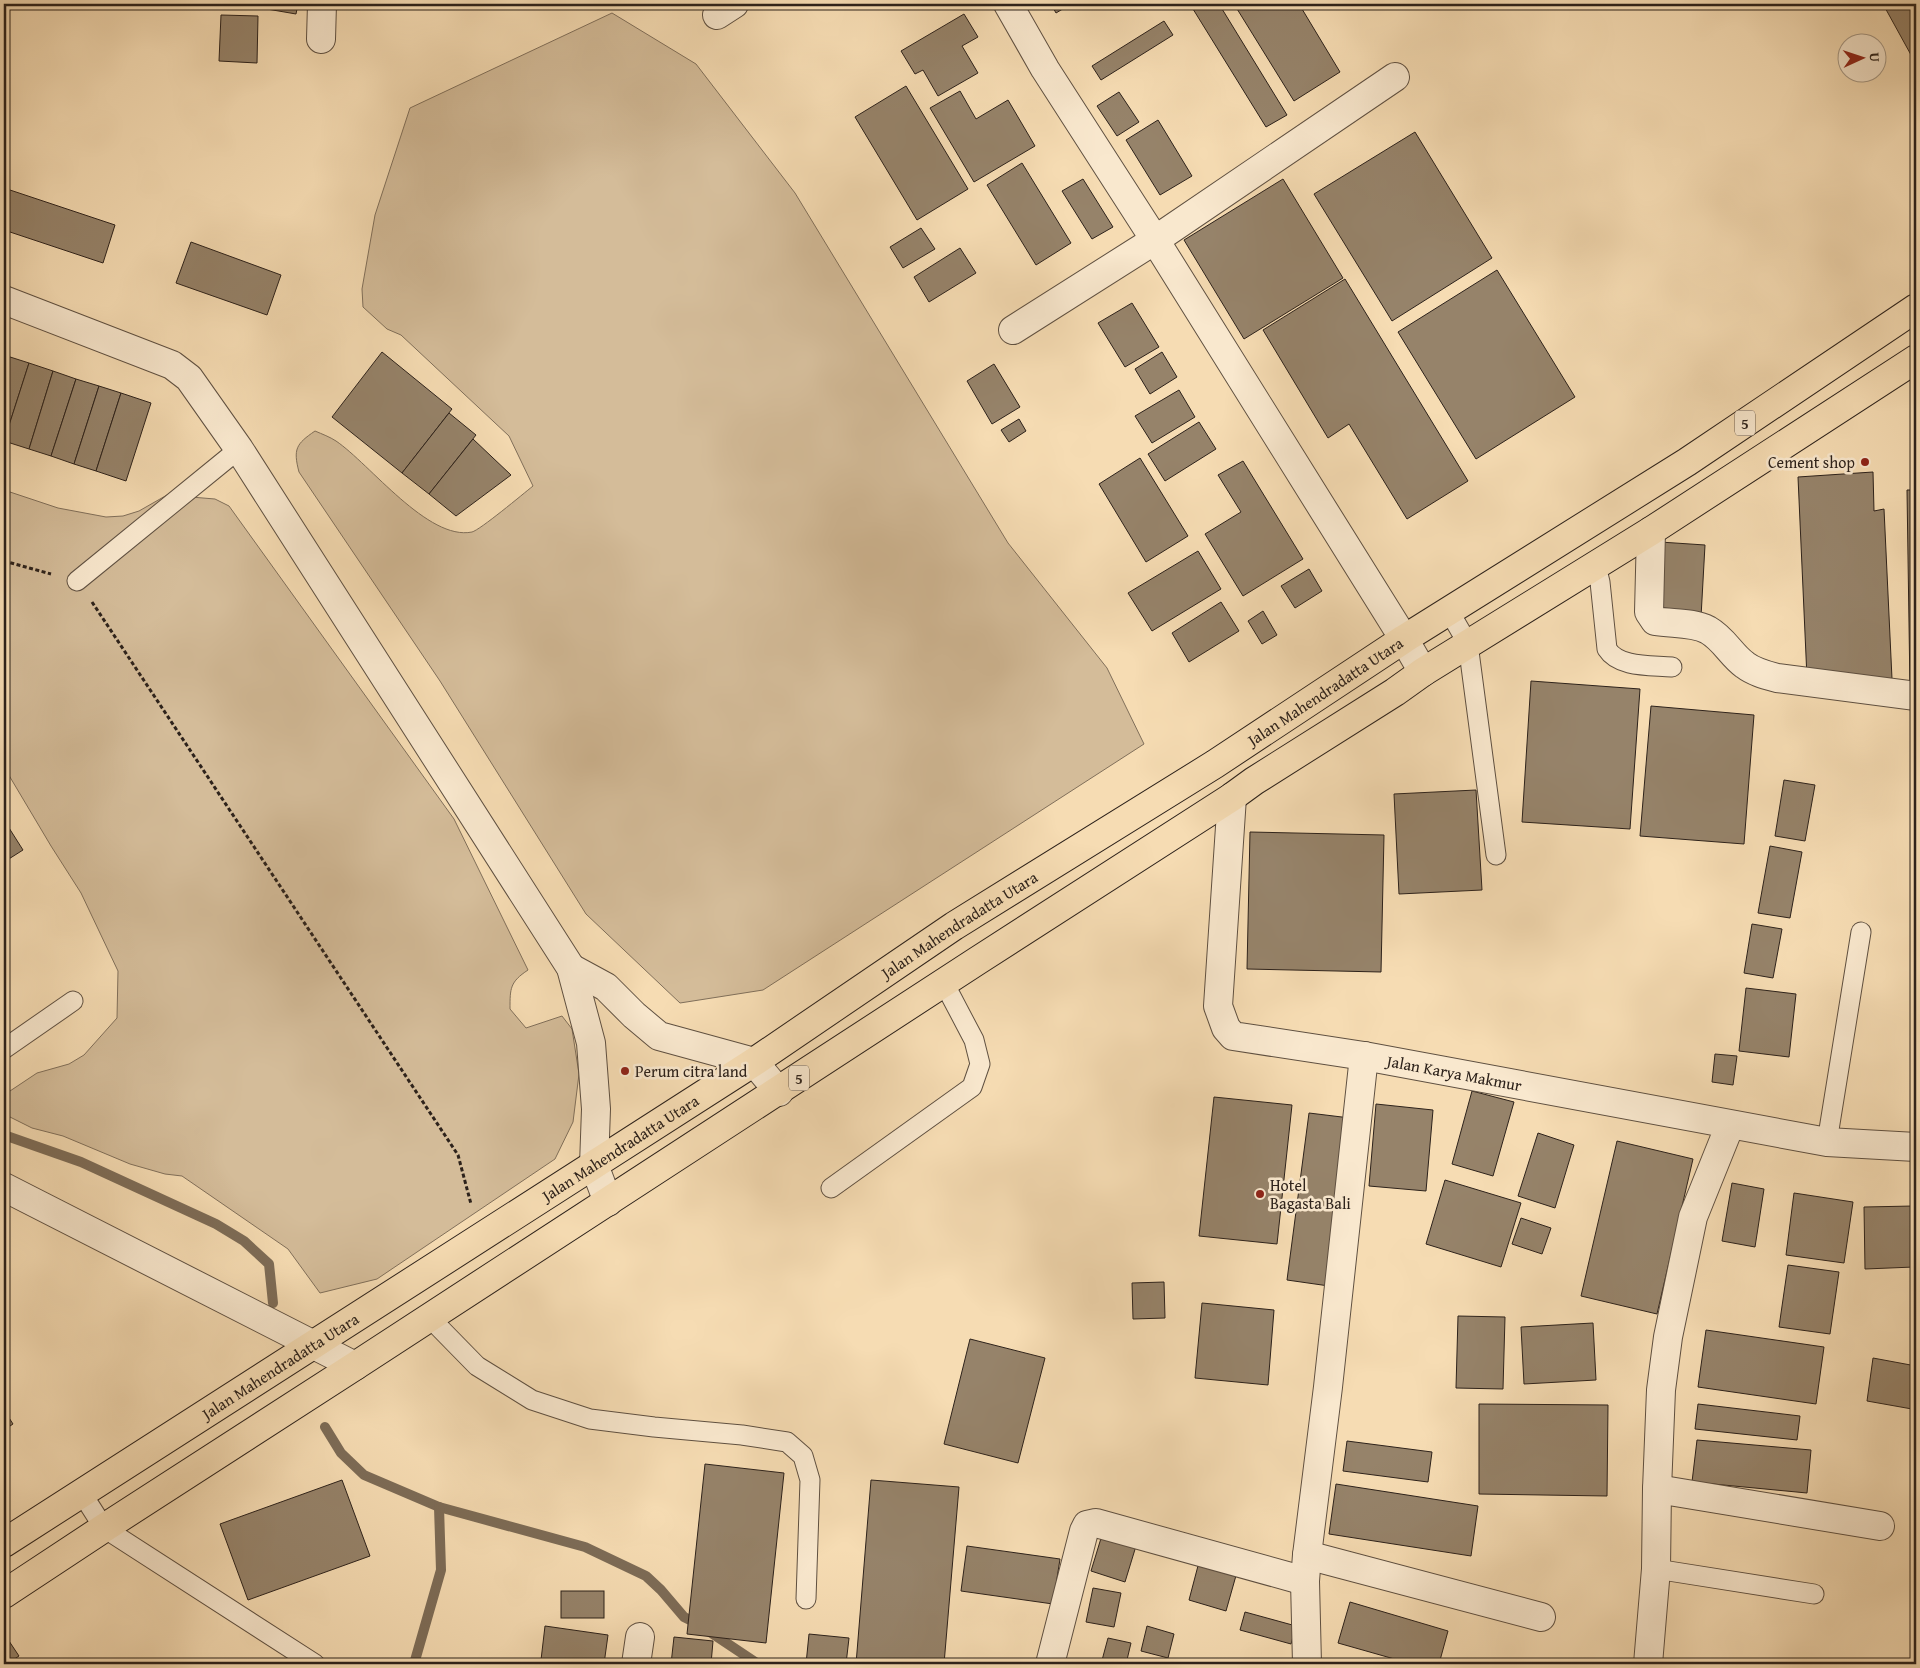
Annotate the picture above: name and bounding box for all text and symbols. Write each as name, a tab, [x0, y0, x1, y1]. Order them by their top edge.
north arrow	[1838, 32, 1888, 82]
text: U	[1865, 52, 1885, 63]
road number: 5	[1735, 410, 1755, 436]
place label: Cement shop	[1768, 450, 1855, 474]
marker: Cement shop	[1859, 456, 1871, 468]
street label: Jalan Mahendradatta Utara	[1241, 631, 1408, 753]
street label: Jalan Mahendradatta Utara	[875, 865, 1042, 985]
street label: Jalan Karya Makmur	[1383, 1048, 1524, 1097]
place label: Perum citra land	[635, 1059, 748, 1083]
marker: Perum citra land	[619, 1065, 631, 1077]
road number: 5	[789, 1066, 809, 1090]
street label: Jalan Mahendradatta Utara	[535, 1088, 704, 1208]
place label: Hotel Bagasta Bali	[1270, 1173, 1351, 1215]
marker: Hotel Bagasta Bali	[1254, 1188, 1266, 1200]
street label: Jalan Mahendradatta Utara	[195, 1306, 364, 1426]

